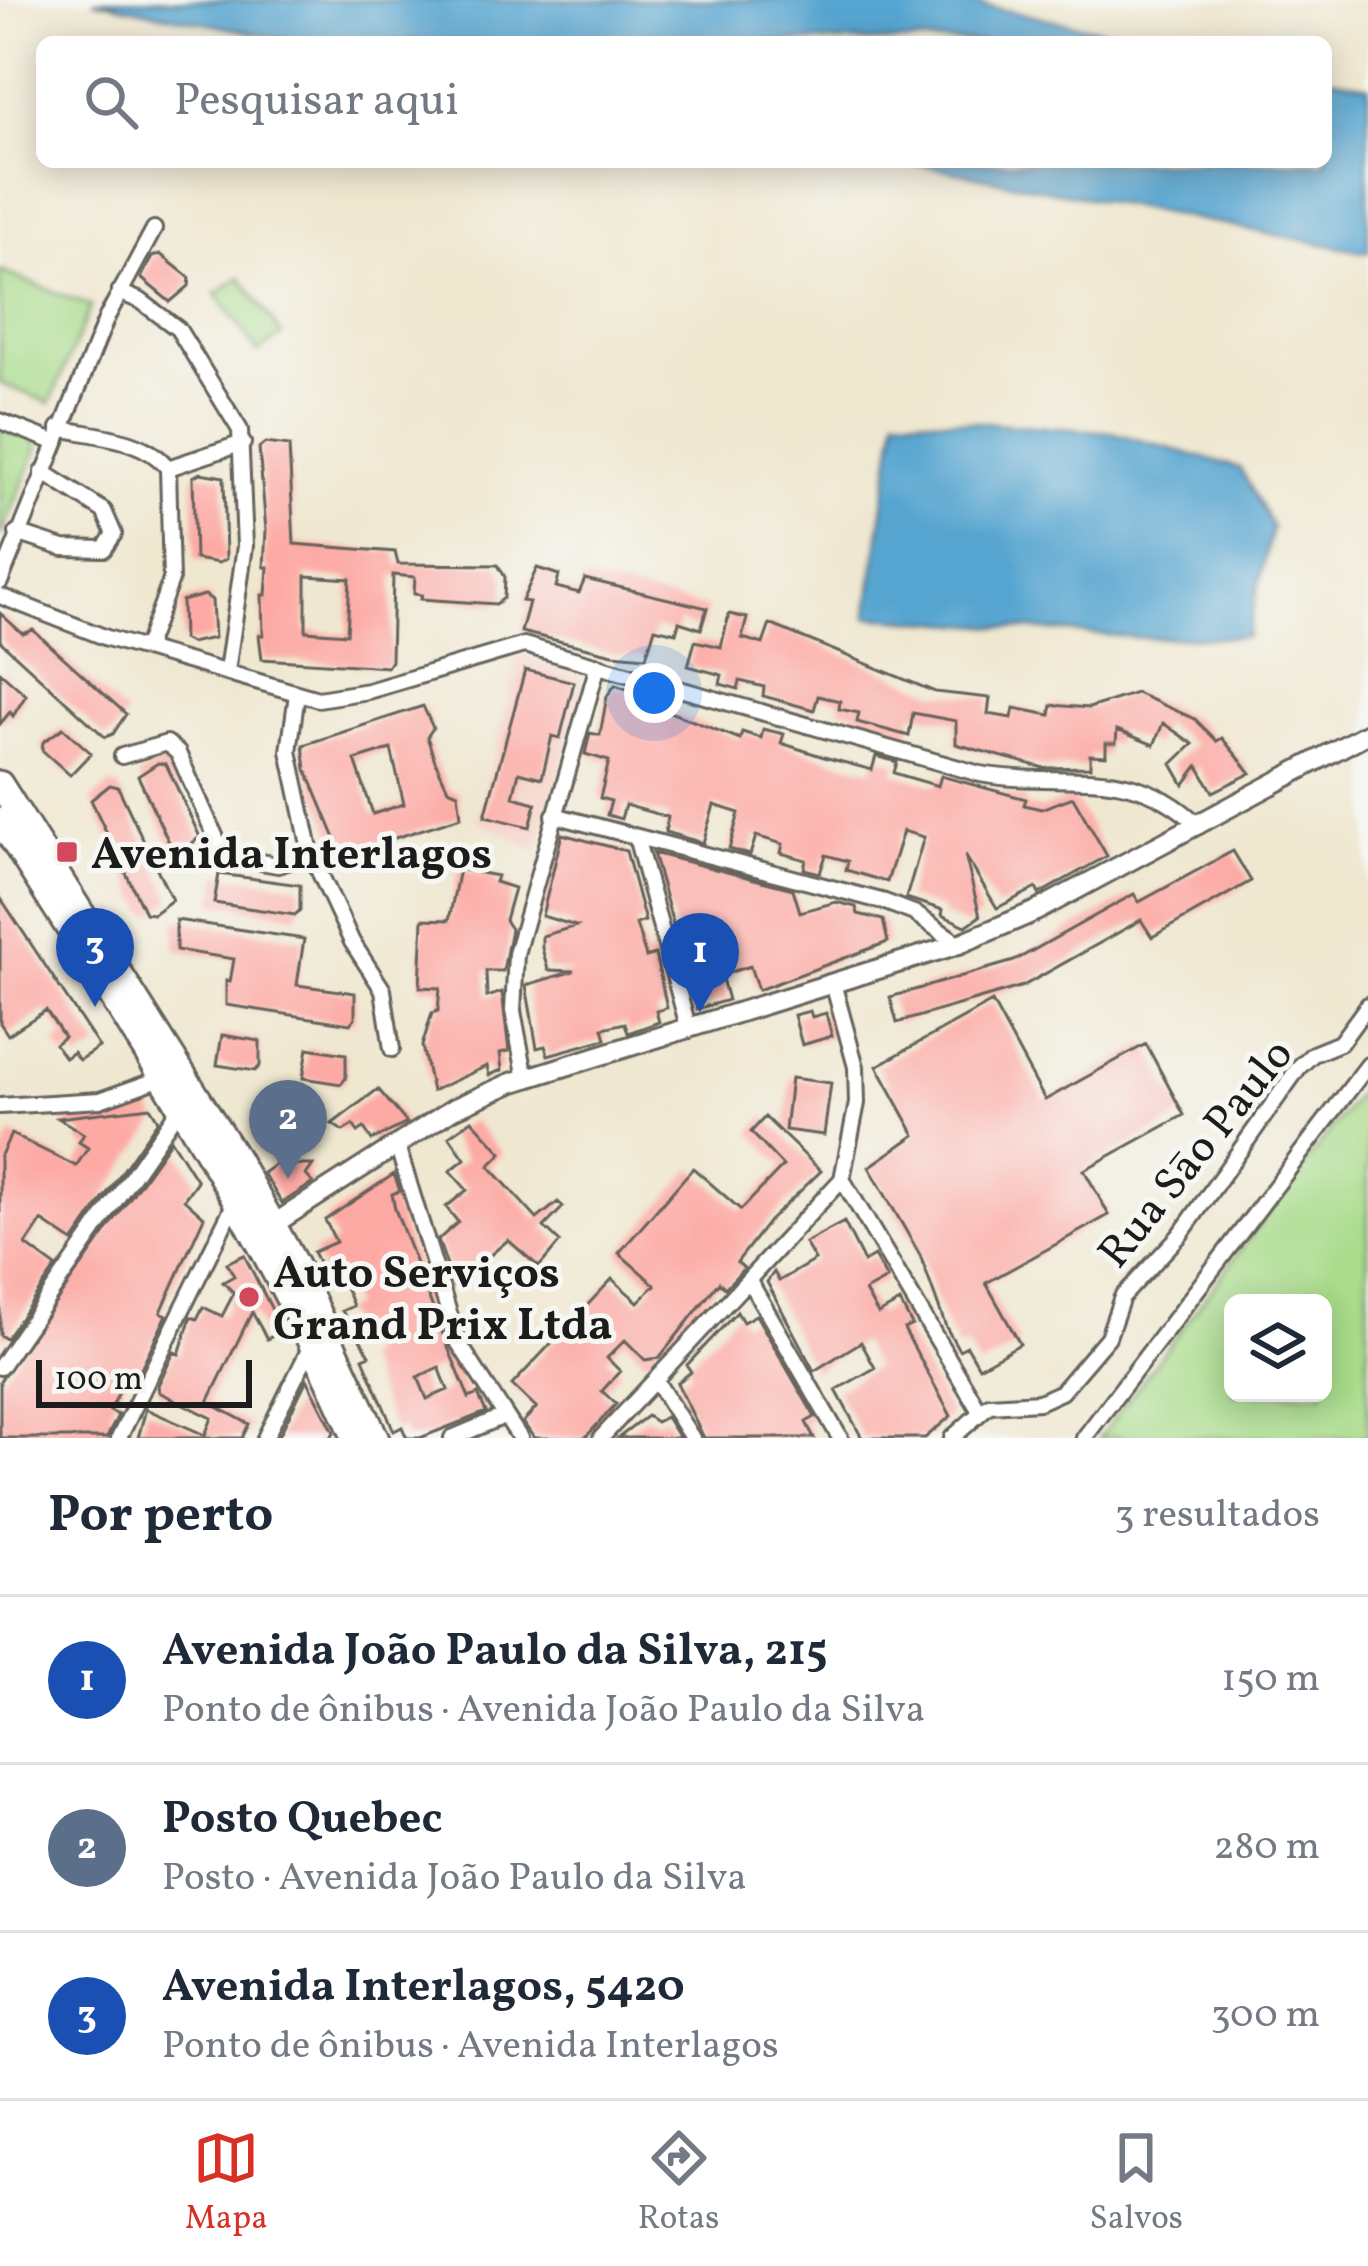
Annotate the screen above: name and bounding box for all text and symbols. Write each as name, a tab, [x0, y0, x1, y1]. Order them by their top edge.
search box	[36, 36, 1332, 168]
icon: search	[78, 69, 144, 135]
text: Pesquisar aqui	[174, 71, 459, 134]
your location	[624, 663, 684, 723]
place label: Avenida Interlagos	[91, 825, 492, 888]
marker: Avenida Interlagos	[54, 839, 80, 865]
pin: 3	[56, 908, 134, 1007]
pin: 1	[661, 913, 739, 1012]
street label: Rua Sāo Paulo	[1085, 1027, 1310, 1283]
pin: 2	[249, 1080, 327, 1179]
place label: Auto Serviços Grand Prix Ltda	[273, 1244, 613, 1359]
marker: Auto Serviços Grand Prix Ltda	[236, 1284, 262, 1310]
map controls	[1224, 1294, 1332, 1402]
button: layers	[1224, 1294, 1332, 1402]
scale bar	[36, 1354, 252, 1407]
text: 100 m	[54, 1358, 143, 1404]
text: Por perto	[48, 1481, 273, 1552]
text: 3 resultados	[1114, 1489, 1320, 1543]
text: Avenida João Paulo da Silva, 215	[162, 1621, 828, 1684]
text: 1	[79, 1653, 95, 1707]
text: 150 m	[1221, 1653, 1320, 1707]
text: Ponto de ônibus · Avenida João Paulo da Silva	[162, 1684, 925, 1738]
text: Posto Quebec	[162, 1789, 442, 1852]
text: 2	[77, 1821, 97, 1875]
text: 280 m	[1213, 1821, 1320, 1875]
text: Posto · Avenida João Paulo da Silva	[162, 1852, 747, 1906]
text: Avenida Interlagos, 5420	[162, 1957, 685, 2020]
text: 3	[77, 1989, 97, 2043]
text: 300 m	[1211, 1989, 1320, 2043]
text: Ponto de ônibus · Avenida Interlagos	[162, 2020, 779, 2074]
tab: Mapa	[185, 2125, 268, 2243]
tab: Rotas	[638, 2125, 719, 2243]
tab: Salvos	[1090, 2125, 1183, 2243]

